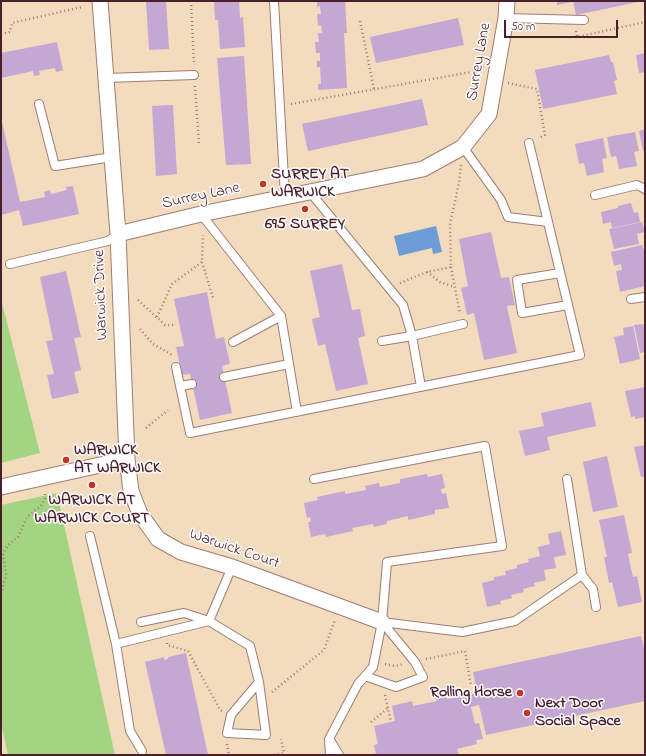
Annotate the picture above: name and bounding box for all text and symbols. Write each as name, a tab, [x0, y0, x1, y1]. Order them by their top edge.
scale bar	[506, 12, 620, 38]
text: 50 m	[511, 18, 535, 36]
street label: Surrey Lane	[464, 21, 496, 103]
place label: SURREY AT WARWICK	[271, 165, 349, 203]
street label: Surrey Lane	[160, 179, 242, 215]
marker: SURREY AT WARWICK	[258, 179, 268, 189]
marker: 695 SURREY	[300, 204, 310, 214]
place label: 695 SURREY	[265, 215, 345, 235]
street label: Warwick Drive	[91, 249, 113, 341]
place label: WARWICK AT WARWICK	[74, 441, 161, 479]
marker: WARWICK AT WARWICK	[61, 455, 71, 465]
marker: WARWICK AT WARWICK COURT	[87, 480, 97, 490]
place label: WARWICK AT WARWICK COURT	[35, 491, 149, 529]
street label: Warwick Court	[186, 526, 282, 574]
place label: Rolling Horse	[430, 683, 512, 703]
marker: Rolling Horse	[515, 688, 525, 698]
place label: Next Door Social Space	[535, 694, 621, 732]
marker: Next Door Social Space	[522, 708, 532, 718]

